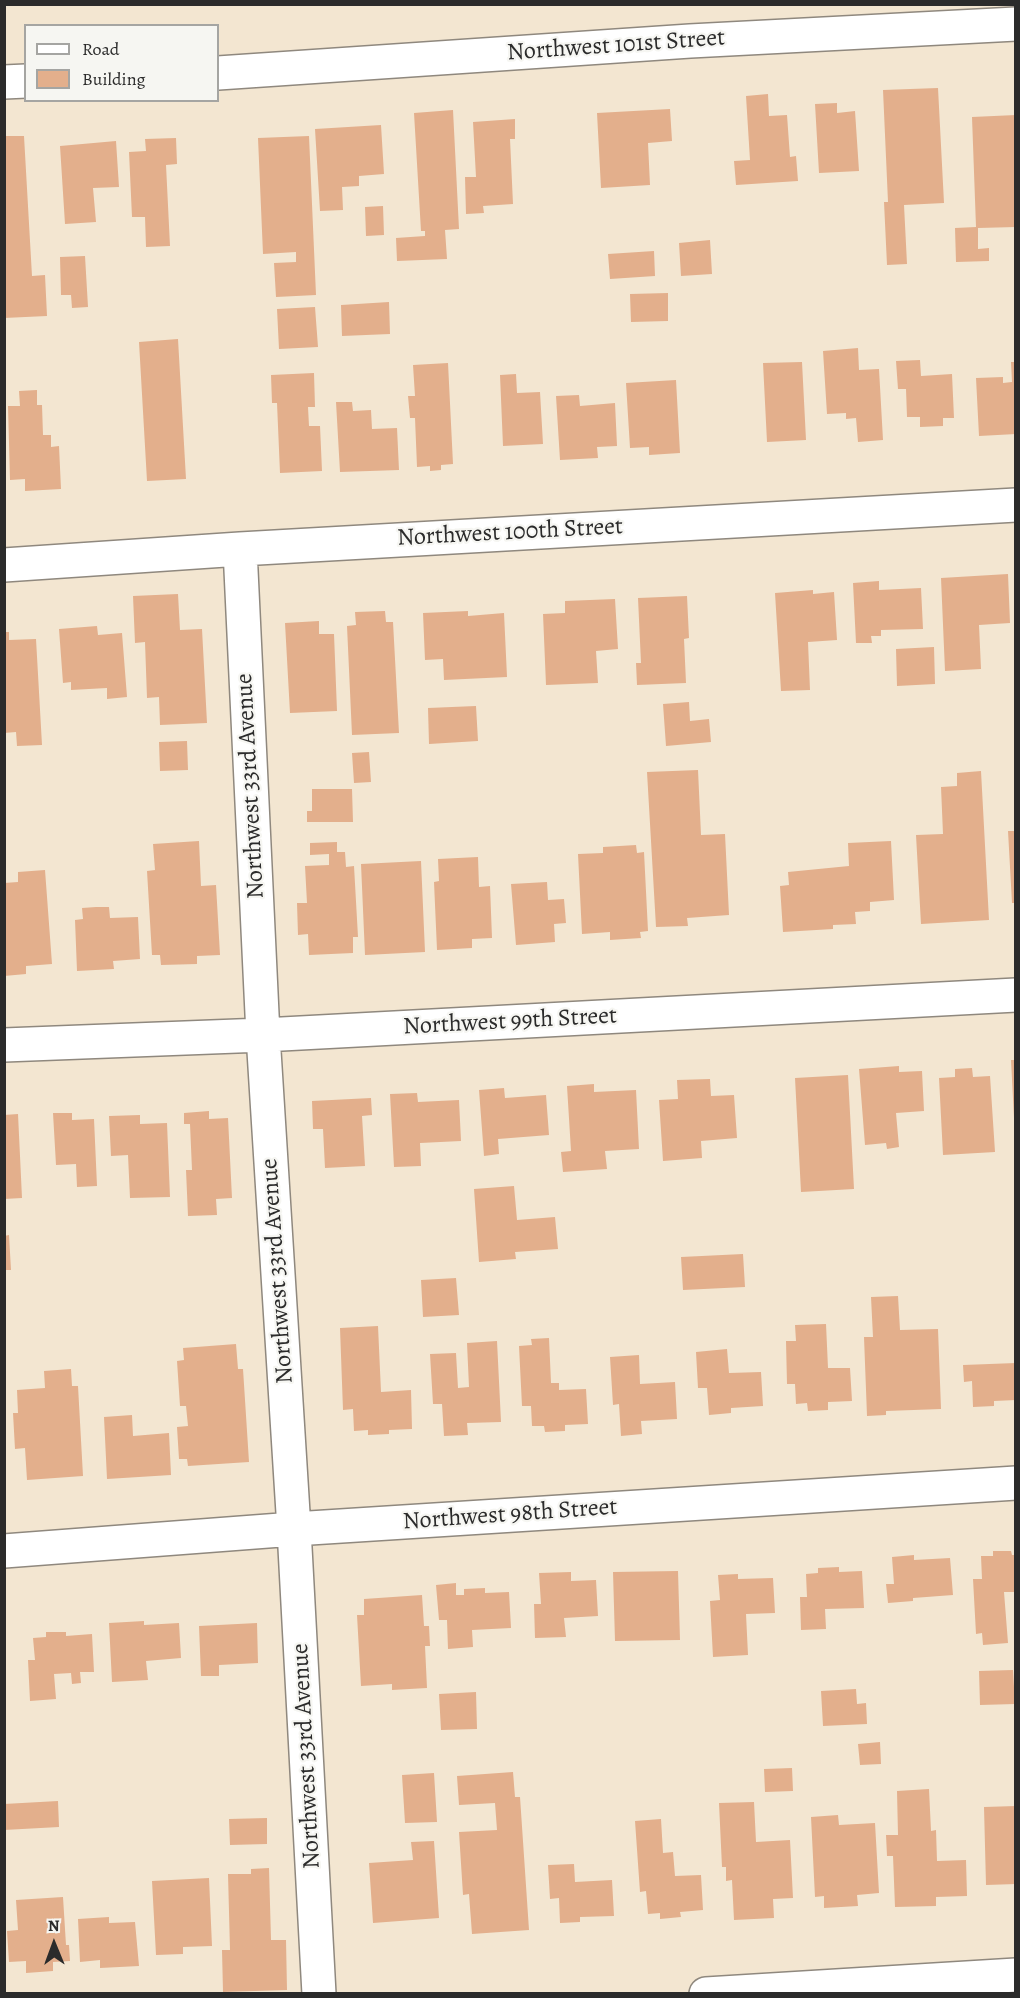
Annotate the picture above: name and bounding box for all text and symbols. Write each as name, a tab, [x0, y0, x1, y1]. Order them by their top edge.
legend	[24, 24, 219, 102]
street label: Northwest 101st Street	[506, 24, 726, 68]
text: Road	[82, 37, 119, 61]
text: Building	[82, 67, 146, 91]
street label: Northwest 100th Street	[396, 513, 624, 553]
street label: Northwest 33rd Avenue	[231, 672, 271, 900]
street label: Northwest 99th Street	[402, 1002, 618, 1042]
street label: Northwest 33rd Avenue	[256, 1157, 300, 1385]
street label: Northwest 98th Street	[402, 1493, 618, 1537]
street label: Northwest 33rd Avenue	[287, 1642, 327, 1870]
north arrow	[24, 1914, 84, 1974]
text: N	[48, 1915, 60, 1937]

